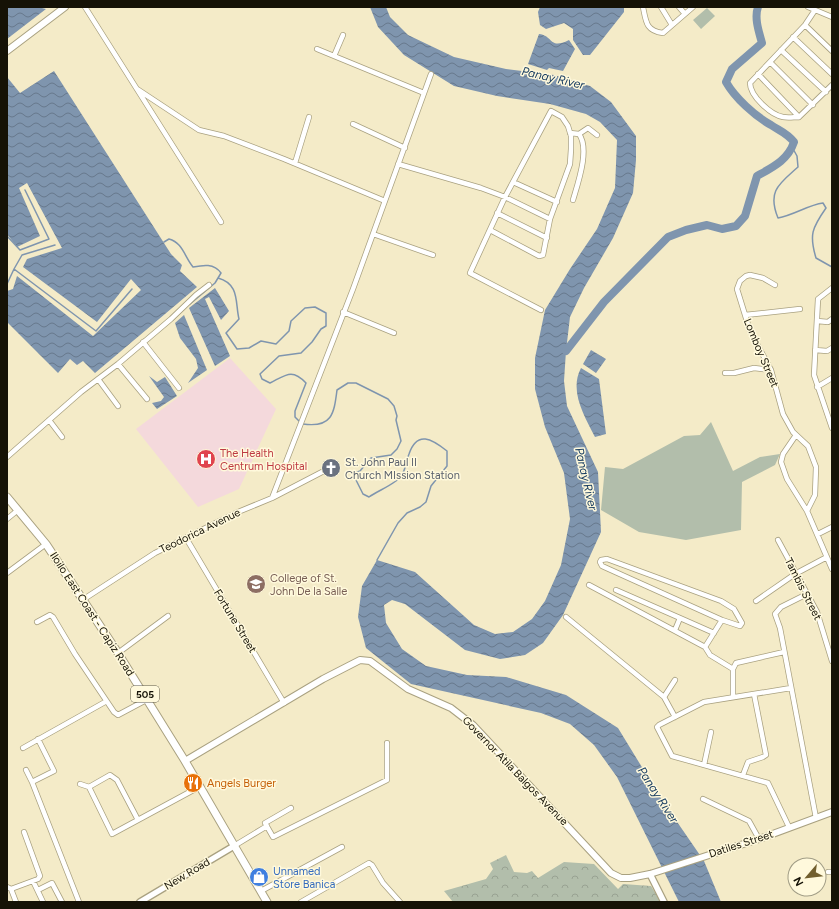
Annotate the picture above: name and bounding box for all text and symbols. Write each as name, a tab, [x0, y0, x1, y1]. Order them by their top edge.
water label: Panay River	[520, 64, 587, 92]
street label: Lomboy Street	[741, 317, 781, 389]
water label: Panay River	[572, 446, 600, 513]
place label: The Health Centrum Hospital	[220, 447, 307, 473]
hospital icon: The Health Centrum Hospital	[195, 448, 217, 470]
place label: St. John Paul II Church MIssion Station	[345, 456, 460, 482]
church icon: St. John Paul II Church MIssion Station	[320, 457, 342, 479]
street label: Teodorica Avenue	[157, 506, 243, 556]
street label: Iloilo East Coast - Capiz Road	[47, 550, 137, 678]
street label: Tambis Street	[782, 556, 824, 622]
place label: College of St. John De la Salle	[270, 572, 347, 598]
school or university icon: College of St. John De la Salle	[245, 573, 267, 595]
street label: Fortune Street	[211, 587, 259, 655]
road number: 505	[131, 686, 159, 702]
street label: Governor Atila Balgos Avenue	[459, 714, 571, 828]
water label: Panay River	[635, 764, 682, 826]
restaurant icon: Angels Burger	[182, 772, 204, 794]
place label: Angels Burger	[207, 777, 276, 790]
street label: Datiles Street	[707, 827, 775, 861]
street label: New Road	[162, 855, 212, 893]
north arrow	[787, 857, 827, 897]
place label: Unnamed Store Banica	[273, 865, 335, 891]
shop icon: Unnamed Store Banica	[248, 866, 270, 888]
text: N	[791, 875, 806, 888]

